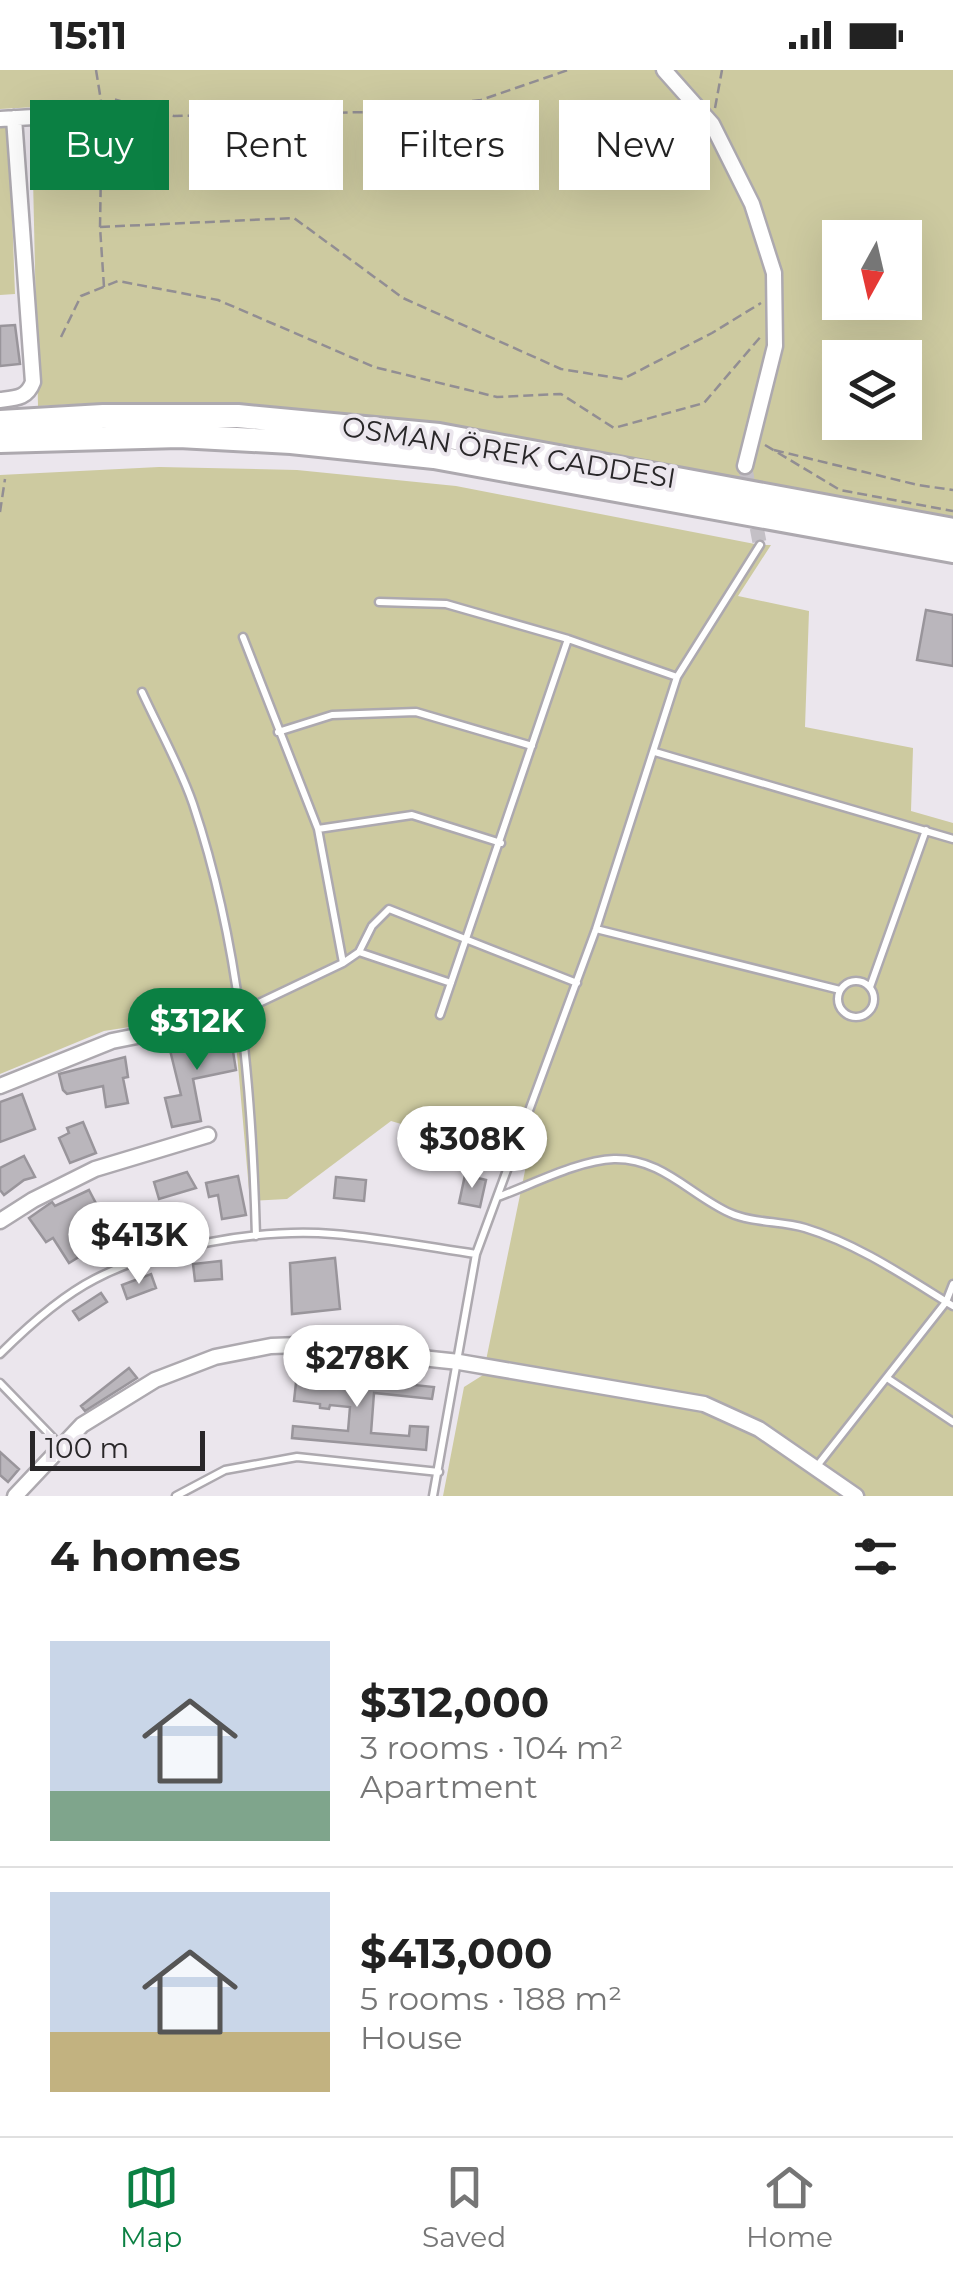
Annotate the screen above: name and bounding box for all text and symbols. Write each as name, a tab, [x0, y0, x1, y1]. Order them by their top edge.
text: 15:11	[50, 12, 127, 59]
chip: Buy	[30, 100, 169, 190]
chip: Rent	[189, 100, 343, 190]
chip: Filters	[363, 100, 539, 190]
chip: New	[559, 100, 710, 190]
north arrow	[822, 220, 922, 320]
map controls	[822, 220, 922, 440]
button: layers	[822, 340, 922, 440]
street label: OSMAN ÖREK CADDESI	[340, 409, 678, 495]
pin: $312K	[127, 988, 267, 1073]
text: $312K	[150, 1001, 244, 1040]
pin: $308K	[402, 1106, 542, 1191]
text: $308K	[419, 1119, 525, 1158]
pin: $413K	[69, 1202, 209, 1287]
text: $413K	[90, 1215, 188, 1254]
pin: $278K	[287, 1325, 427, 1410]
text: $278K	[305, 1338, 409, 1377]
scale bar	[30, 1426, 205, 1470]
text: 100 m	[45, 1431, 129, 1465]
icon: filters	[848, 1529, 903, 1584]
text: 4 homes	[50, 1530, 241, 1582]
text: $312,000	[360, 1676, 549, 1728]
icon: home	[130, 1681, 250, 1801]
text: 3 rooms · 104 m²	[360, 1728, 623, 1767]
text: Apartment	[360, 1767, 538, 1806]
text: $413,000	[360, 1927, 552, 1979]
icon: home	[130, 1932, 250, 2052]
text: 5 rooms · 188 m²	[360, 1979, 622, 2018]
text: House	[360, 2018, 463, 2057]
tab: Map	[120, 2160, 182, 2254]
tab: Saved	[422, 2160, 506, 2254]
tab: Home	[746, 2160, 833, 2254]

